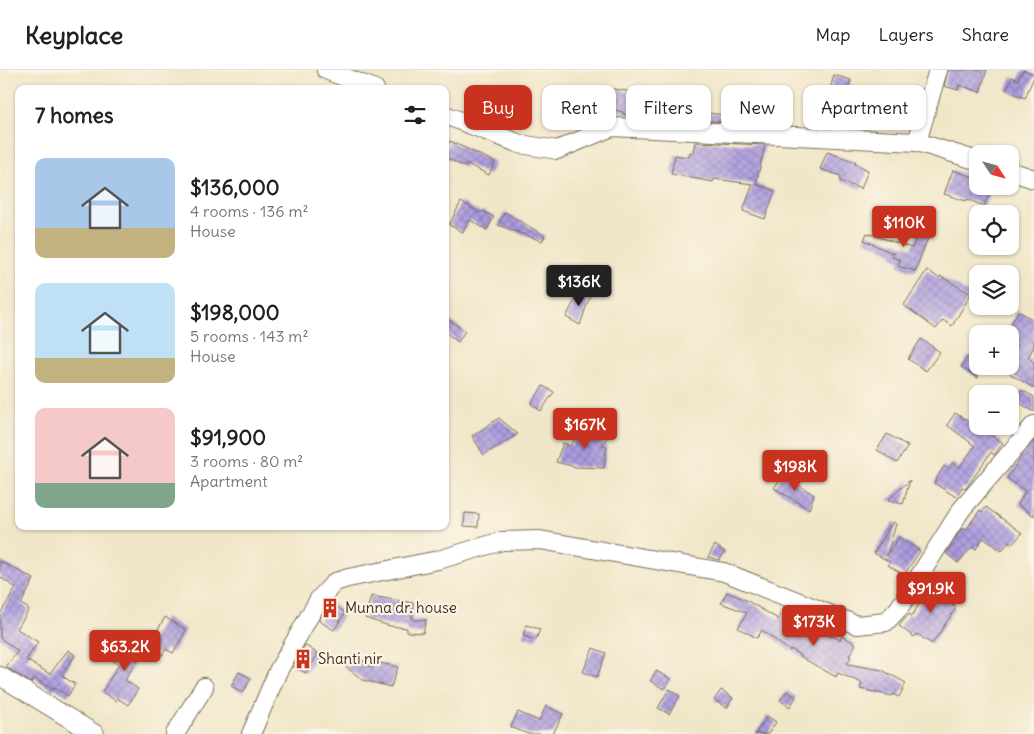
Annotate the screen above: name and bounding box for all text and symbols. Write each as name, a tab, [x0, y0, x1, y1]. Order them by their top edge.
text: Keyplace	[25, 20, 123, 50]
text: Map	[815, 23, 850, 46]
text: Layers	[878, 23, 934, 46]
text: Share	[962, 23, 1009, 46]
chip: Buy	[464, 85, 532, 130]
chip: Rent	[542, 85, 616, 130]
chip: Filters	[626, 85, 711, 130]
chip: New	[721, 85, 793, 130]
chip: Apartment	[803, 85, 926, 130]
icon: filters	[401, 101, 429, 129]
text: 7 homes	[35, 102, 114, 129]
north arrow	[969, 145, 1019, 195]
map controls	[969, 145, 1019, 435]
text: $136,000	[190, 174, 280, 201]
icon: home	[75, 178, 135, 238]
text: 4 rooms · 136 m²	[190, 201, 308, 221]
button: locate	[969, 205, 1019, 255]
pin: $110K	[869, 206, 939, 248]
text: $110K	[883, 212, 925, 232]
text: House	[190, 221, 236, 241]
pin: $136K	[544, 264, 614, 307]
button: layers	[969, 265, 1019, 315]
text: $136K	[557, 271, 601, 291]
text: $198,000	[190, 299, 280, 326]
icon: home	[75, 303, 135, 363]
button: +	[969, 325, 1019, 375]
text: 5 rooms · 143 m²	[190, 326, 308, 346]
text: House	[190, 346, 236, 366]
button: −	[969, 385, 1019, 435]
pin: $167K	[550, 408, 620, 450]
text: $167K	[564, 414, 606, 434]
text: $91,900	[190, 424, 266, 451]
icon: home	[75, 428, 135, 488]
pin: $198K	[760, 450, 830, 492]
text: 3 rooms · 80 m²	[190, 451, 303, 471]
text: $198K	[773, 456, 817, 476]
text: Apartment	[190, 471, 268, 491]
pin: $91.9K	[890, 572, 972, 614]
text: $91.9K	[908, 578, 954, 598]
building icon: Munna dr. house	[319, 597, 341, 619]
place label: Munna dr. house	[345, 598, 457, 617]
pin: $173K	[779, 604, 849, 647]
text: $173K	[793, 611, 835, 631]
pin: $63.2K	[84, 630, 166, 672]
text: $63.2K	[100, 636, 150, 656]
building icon: Shanti nir	[292, 648, 314, 670]
place label: Shanti nir	[318, 649, 382, 668]

